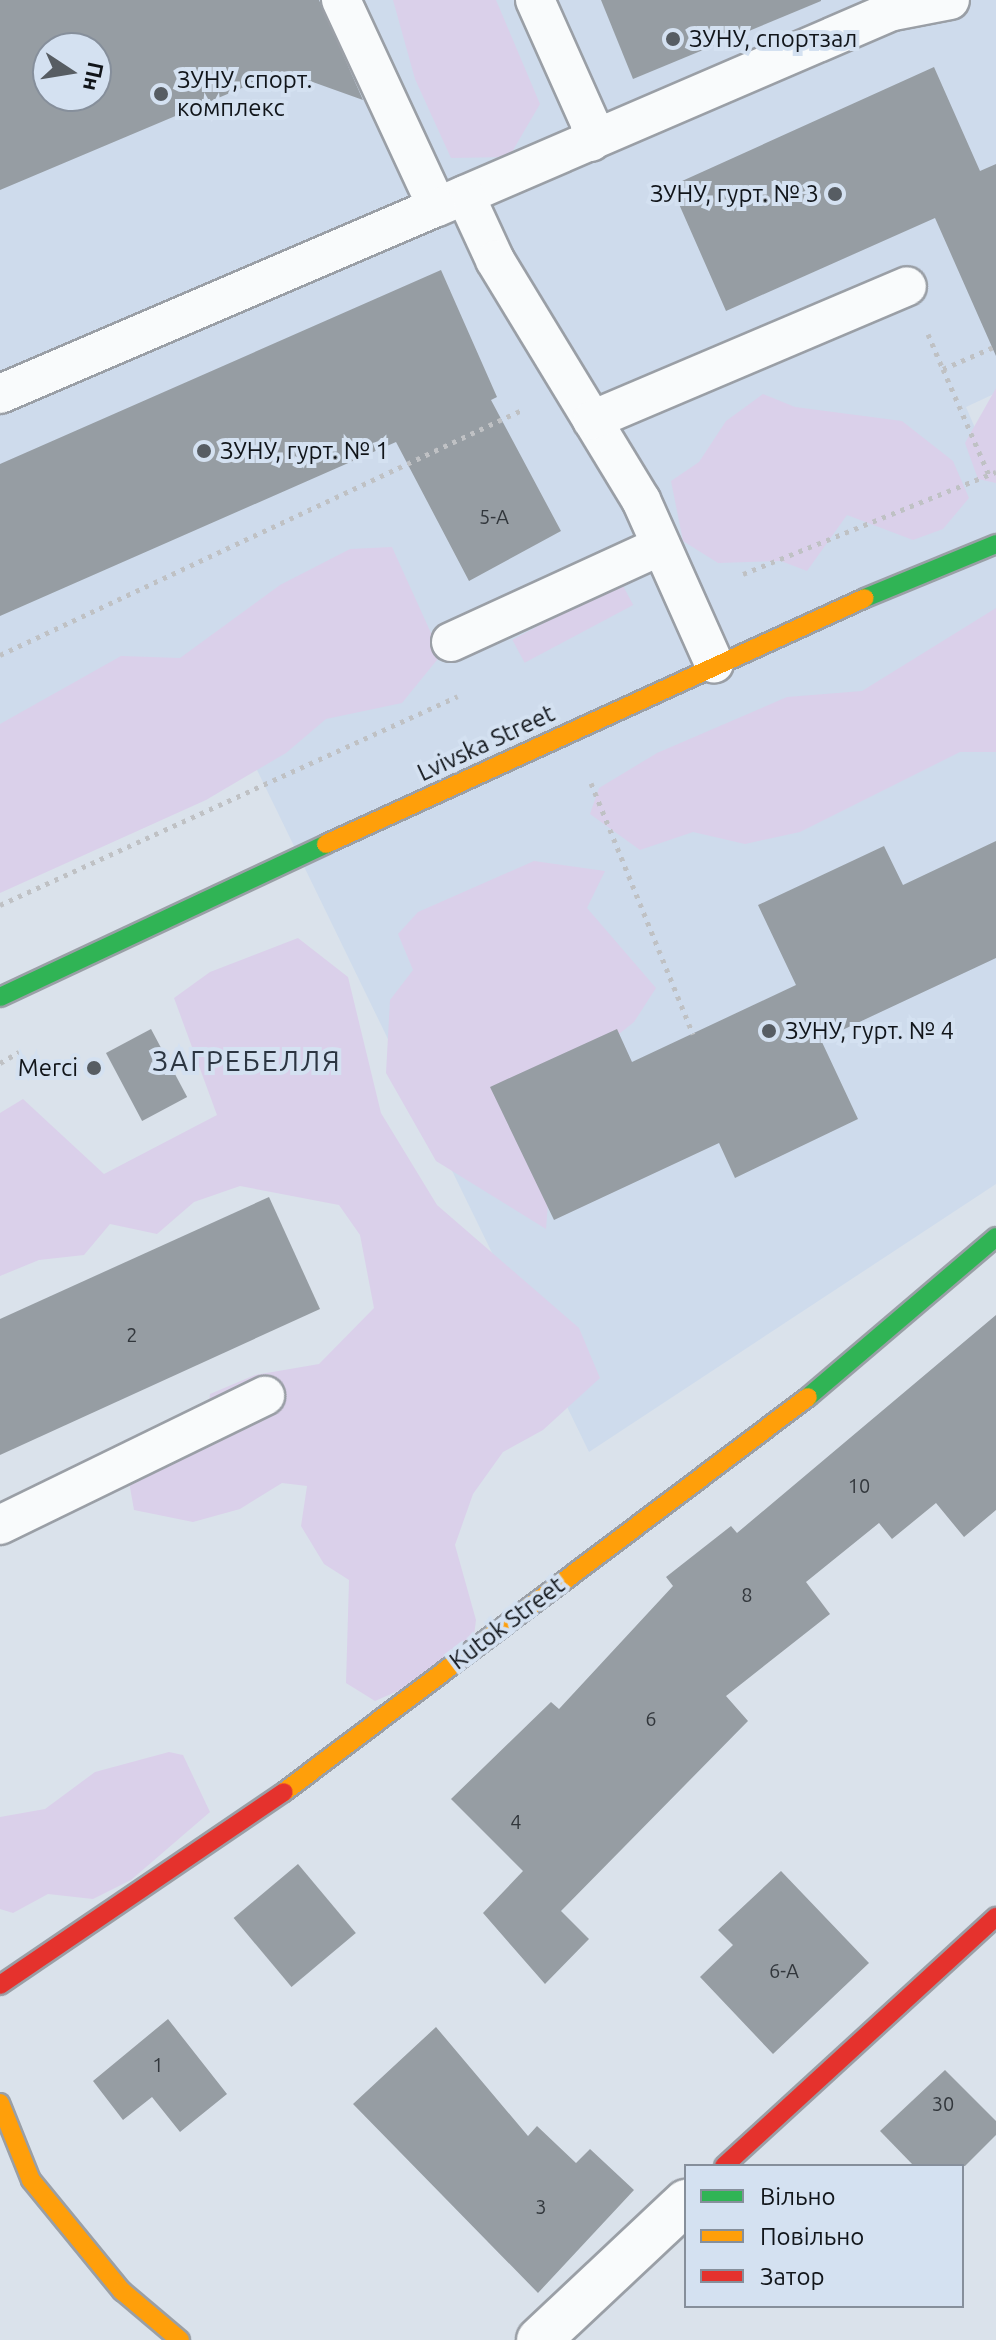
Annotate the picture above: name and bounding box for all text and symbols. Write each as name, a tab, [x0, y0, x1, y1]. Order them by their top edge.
place label: ЗУНУ, спортзал	[689, 25, 857, 53]
marker: ЗУНУ, спортзал	[664, 30, 682, 48]
north arrow	[32, 32, 112, 112]
text: Пн	[79, 60, 109, 93]
place label: ЗУНУ, спорт. комплекс	[177, 66, 312, 122]
marker: ЗУНУ, спорт. комплекс	[152, 85, 170, 103]
place label: ЗУНУ, гурт. № 3	[650, 180, 819, 208]
marker: ЗУНУ, гурт. № 3	[826, 185, 844, 203]
place label: ЗУНУ, гурт. № 1	[220, 437, 389, 465]
marker: ЗУНУ, гурт. № 1	[195, 442, 213, 460]
house number: 5-А	[479, 504, 509, 528]
street label: Lvivska Street	[413, 699, 559, 787]
place label: ЗУНУ, гурт. № 4	[785, 1017, 954, 1045]
marker: ЗУНУ, гурт. № 4	[760, 1022, 778, 1040]
district label: ЗАГРЕБЕЛЛЯ	[152, 1044, 342, 1078]
place label: Merci	[18, 1054, 78, 1082]
marker: Merci	[85, 1059, 103, 1077]
house number: 2	[126, 1322, 138, 1346]
house number: 10	[848, 1473, 870, 1497]
street label: Kutok Street	[444, 1570, 570, 1676]
house number: 8	[741, 1582, 753, 1606]
house number: 6	[645, 1706, 657, 1730]
house number: 4	[510, 1809, 522, 1833]
house number: 6-А	[769, 1958, 799, 1982]
house number: 1	[152, 2052, 164, 2076]
house number: 30	[932, 2091, 954, 2115]
legend	[684, 2164, 964, 2308]
text: Вільно	[760, 2183, 836, 2210]
house number: 3	[535, 2194, 547, 2218]
text: Повільно	[760, 2223, 864, 2250]
text: Затор	[760, 2263, 825, 2290]

